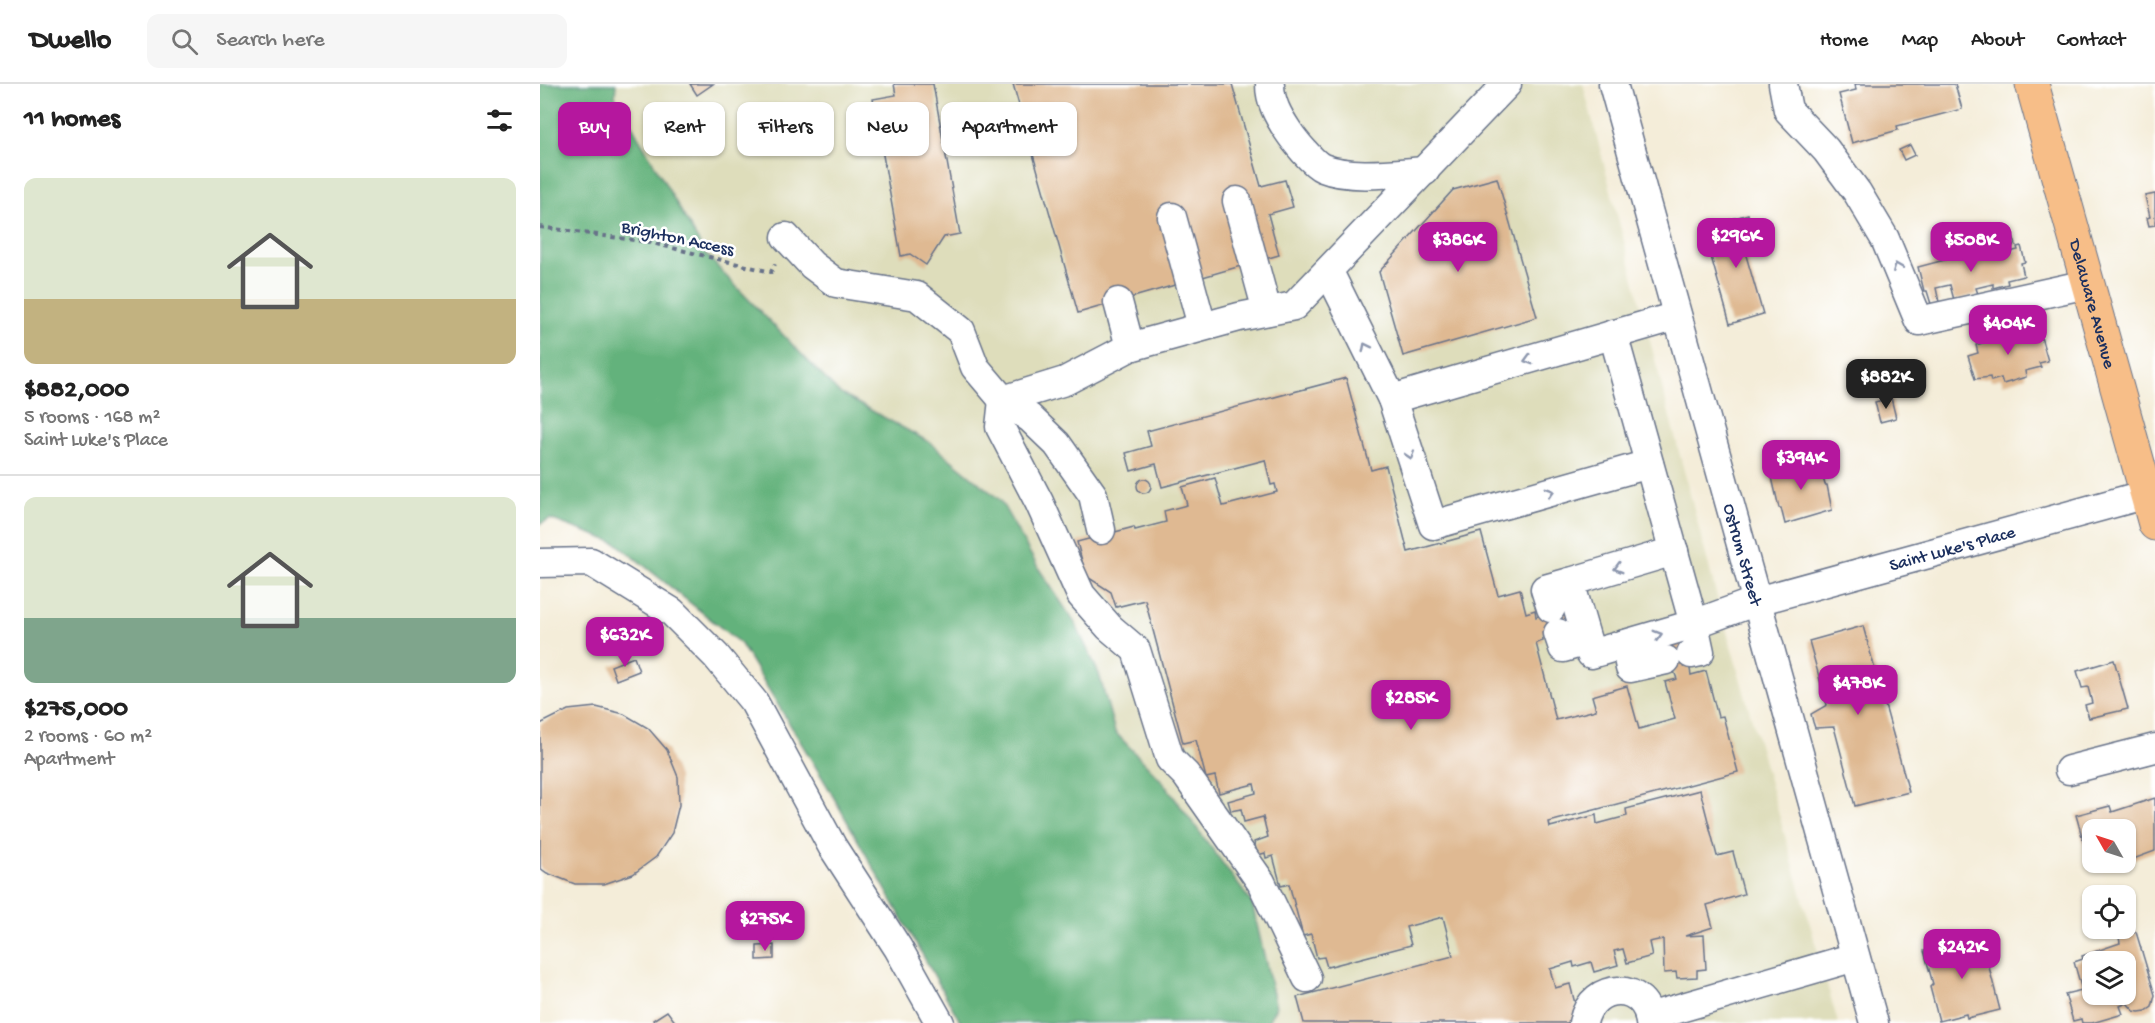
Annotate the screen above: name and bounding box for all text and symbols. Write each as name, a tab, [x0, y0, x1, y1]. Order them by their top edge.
search box	[147, 14, 567, 68]
text: Dwello	[30, 25, 111, 58]
icon: search	[168, 25, 201, 58]
text: Search here	[216, 28, 325, 54]
text: Home	[1820, 29, 1868, 54]
text: Map	[1901, 29, 1938, 54]
text: About	[1971, 29, 2024, 54]
text: Contact	[2057, 29, 2125, 54]
chip: Buy	[558, 102, 631, 156]
chip: Rent	[643, 102, 725, 156]
chip: Filters	[737, 102, 834, 156]
chip: New	[846, 102, 929, 156]
chip: Apartment	[941, 102, 1077, 156]
icon: filters	[483, 104, 516, 137]
text: 11 homes	[24, 105, 120, 136]
icon: home	[216, 217, 324, 325]
street label: Brighton Access	[618, 217, 737, 262]
pin: $296K	[1694, 218, 1778, 269]
pin: $386K	[1416, 222, 1500, 273]
pin: $508K	[1929, 222, 2013, 273]
text: $296K	[1711, 226, 1761, 249]
text: $386K	[1432, 230, 1484, 253]
text: $508K	[1945, 230, 1997, 253]
street label: Delaware Avenue	[2063, 236, 2119, 372]
one-way arrow	[1892, 262, 1904, 273]
pin: $404K	[1966, 305, 2050, 356]
text: $404K	[1983, 313, 2033, 336]
one-way arrow	[1362, 342, 1374, 353]
one-way arrow	[1523, 353, 1534, 365]
pin: $882K	[1844, 359, 1928, 410]
text: $882K	[1860, 367, 1912, 390]
text: $882,000	[24, 376, 129, 407]
text: 5 rooms · 168 m²	[24, 407, 160, 430]
text: Saint Luke's Place	[24, 430, 168, 453]
pin: $394K	[1759, 440, 1843, 491]
text: $394K	[1776, 448, 1826, 471]
one-way arrow	[1403, 449, 1415, 460]
one-way arrow	[1544, 487, 1555, 499]
street label: Ostrum Street	[1717, 502, 1766, 610]
street label: Saint Luke's Place	[1887, 522, 2019, 577]
icon: home	[216, 536, 324, 644]
one-way arrow	[1613, 561, 1623, 573]
pin: $632K	[583, 617, 667, 668]
text: $632K	[600, 625, 650, 648]
one-way arrow	[1652, 630, 1663, 642]
pin: $478K	[1816, 665, 1900, 716]
text: $478K	[1833, 673, 1883, 696]
pin: $285K	[1369, 680, 1453, 731]
text: $285K	[1385, 688, 1437, 711]
text: $275,000	[24, 695, 128, 726]
text: 2 rooms · 60 m²	[24, 726, 152, 749]
text: Apartment	[24, 749, 114, 772]
north arrow	[2082, 819, 2136, 873]
map controls	[2082, 819, 2136, 1005]
button: locate	[2082, 885, 2136, 939]
pin: $275K	[723, 901, 807, 952]
text: $275K	[740, 909, 790, 932]
pin: $242K	[1920, 929, 2004, 980]
text: $242K	[1937, 937, 1987, 960]
button: layers	[2082, 951, 2136, 1005]

